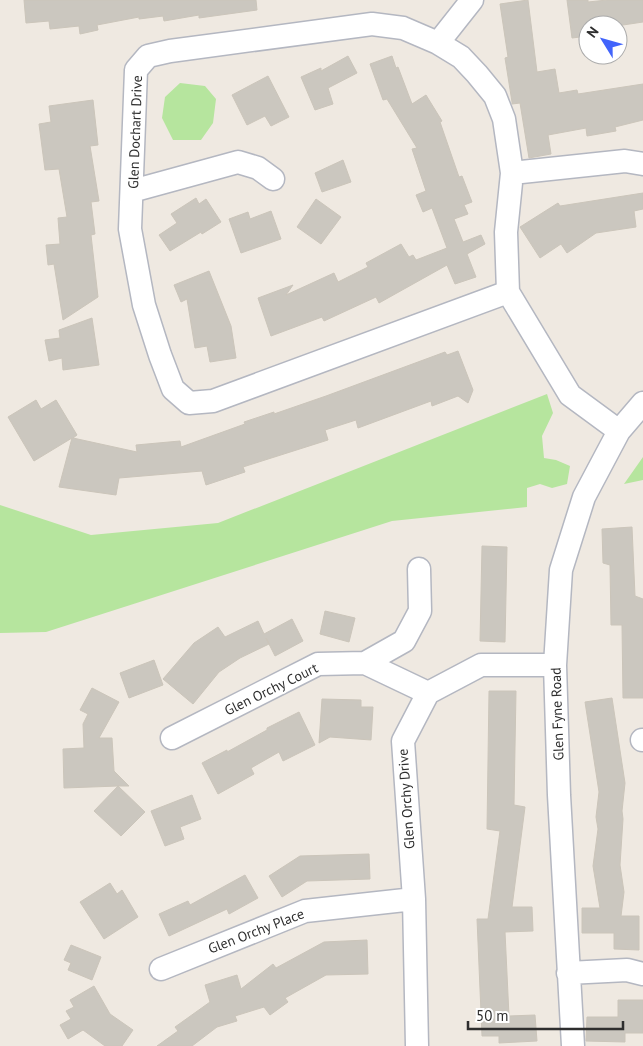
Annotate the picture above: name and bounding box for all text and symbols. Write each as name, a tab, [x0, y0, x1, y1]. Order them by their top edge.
north arrow	[578, 15, 628, 65]
text: N	[583, 23, 603, 41]
street label: Glen Dochart Drive	[124, 75, 146, 189]
street label: Glen Orchy Court	[221, 659, 321, 719]
street label: Glen Fyne Road	[546, 667, 568, 761]
street label: Glen Orchy Drive	[394, 748, 418, 850]
street label: Glen Orchy Place	[206, 904, 306, 958]
scale bar	[468, 998, 623, 1030]
text: 50 m	[476, 1006, 509, 1025]

